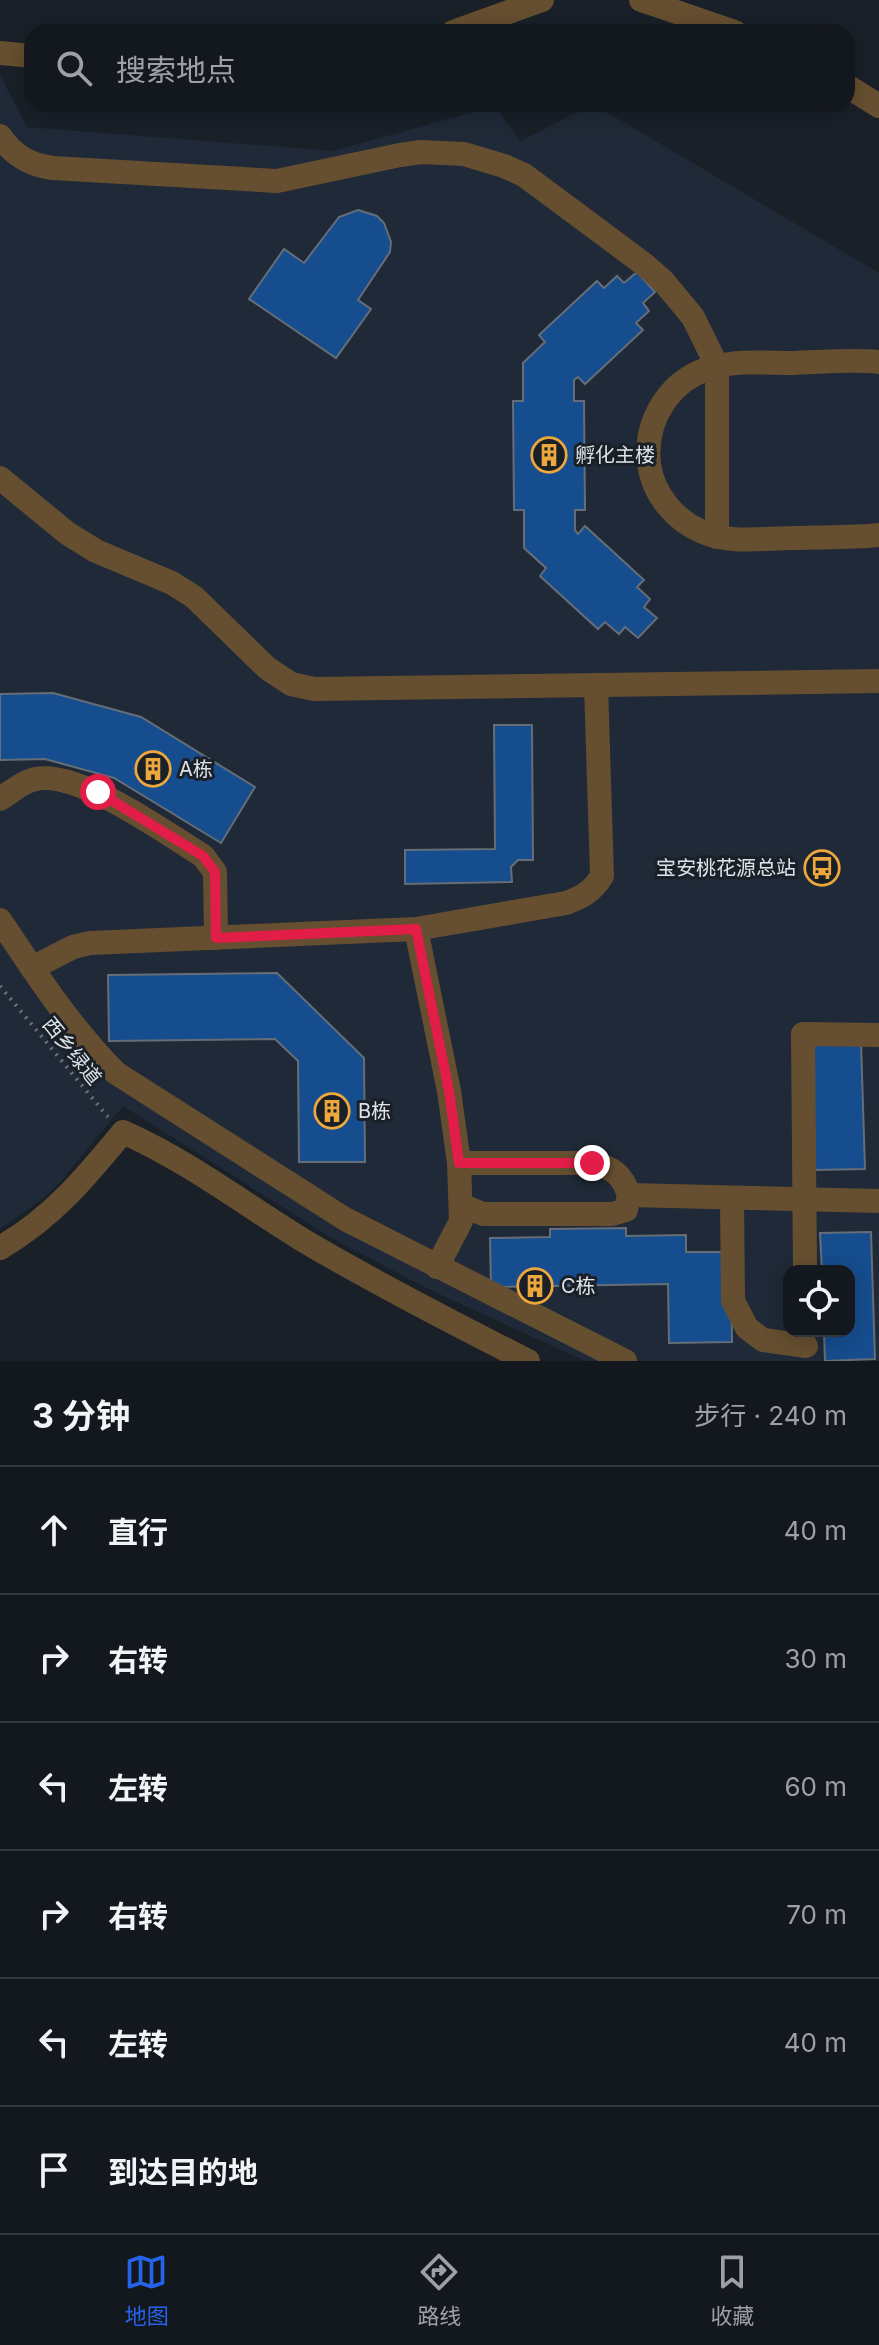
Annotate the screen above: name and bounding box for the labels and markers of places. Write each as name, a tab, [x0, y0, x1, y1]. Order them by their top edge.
building icon: 孵化主楼	[530, 436, 568, 474]
place label: 孵化主楼	[575, 443, 655, 467]
building icon: A栋	[134, 750, 172, 788]
place label: A栋	[179, 757, 213, 781]
bus stop icon: 宝安桃花源总站	[803, 849, 841, 887]
place label: 宝安桃花源总站	[656, 856, 796, 880]
building icon: B栋	[313, 1092, 351, 1130]
place label: B栋	[358, 1099, 391, 1123]
building icon: C栋	[516, 1267, 554, 1305]
place label: C栋	[561, 1274, 596, 1298]

